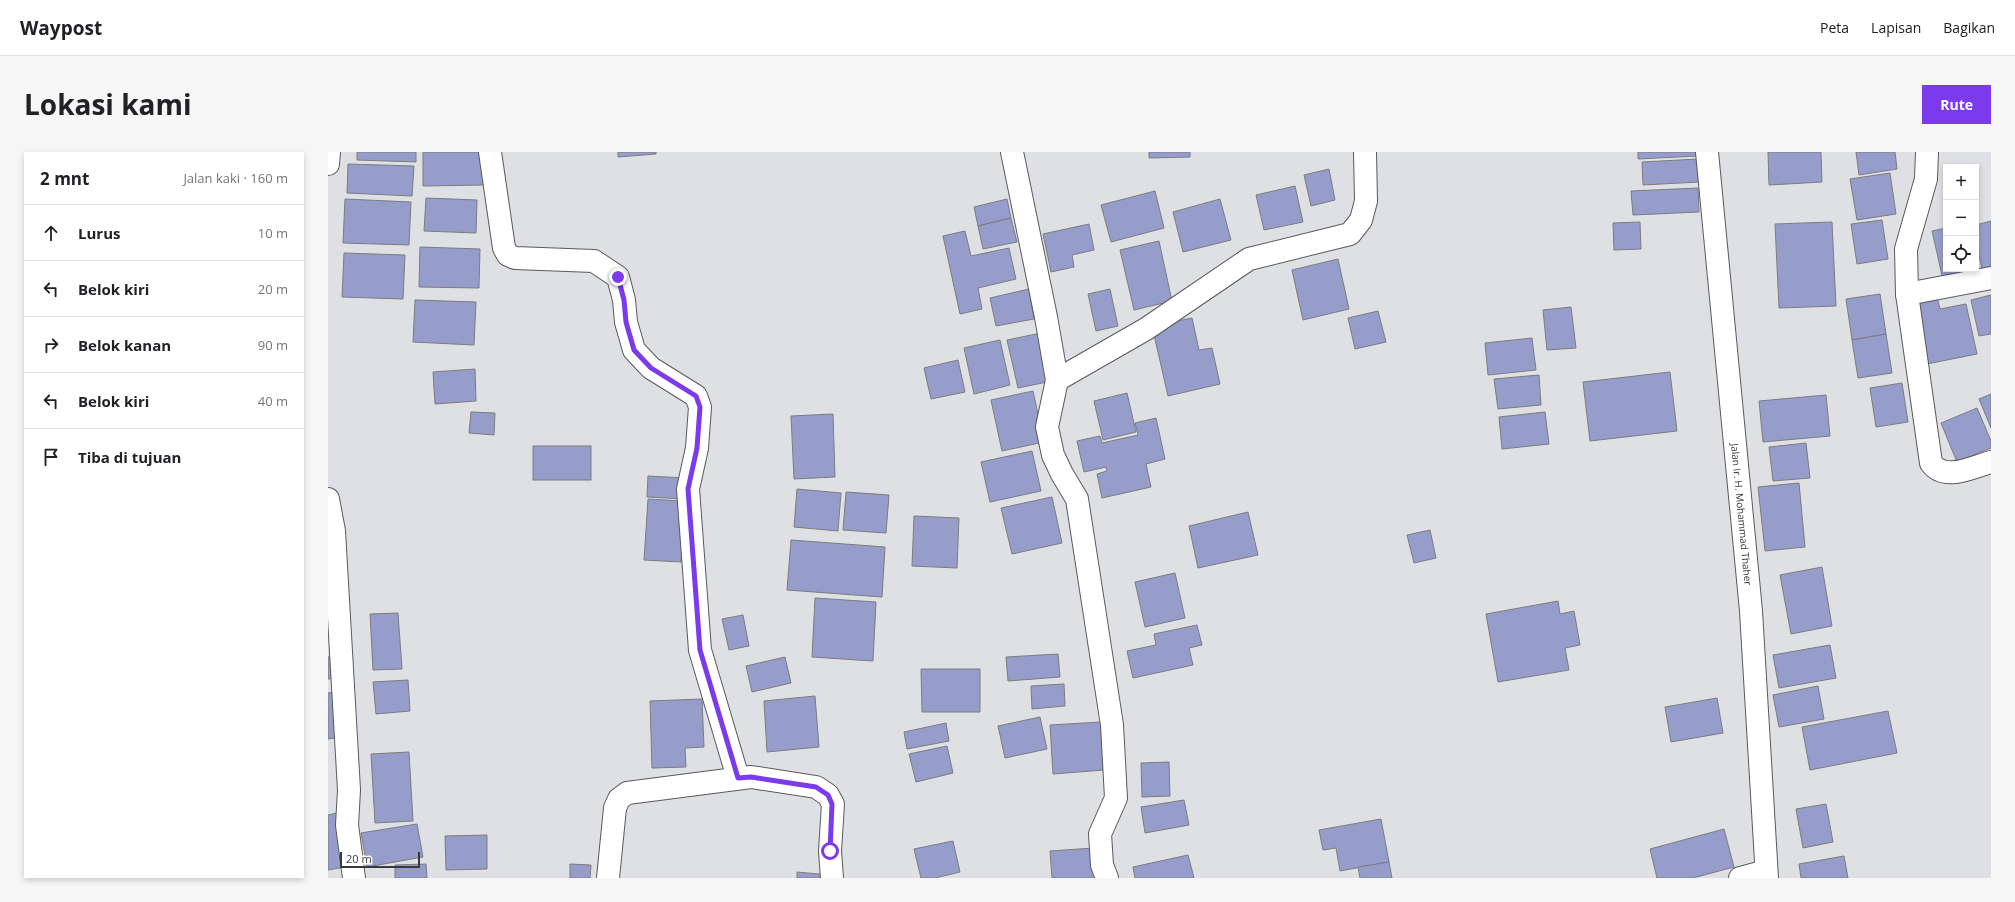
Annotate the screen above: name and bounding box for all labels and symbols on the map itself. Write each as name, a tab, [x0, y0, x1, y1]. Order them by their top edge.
route end	[609, 268, 627, 286]
street label: Jalan Ir. H. Mohammad Thaher	[1728, 442, 1756, 586]
route start	[821, 842, 839, 860]
scale bar	[340, 850, 420, 869]

